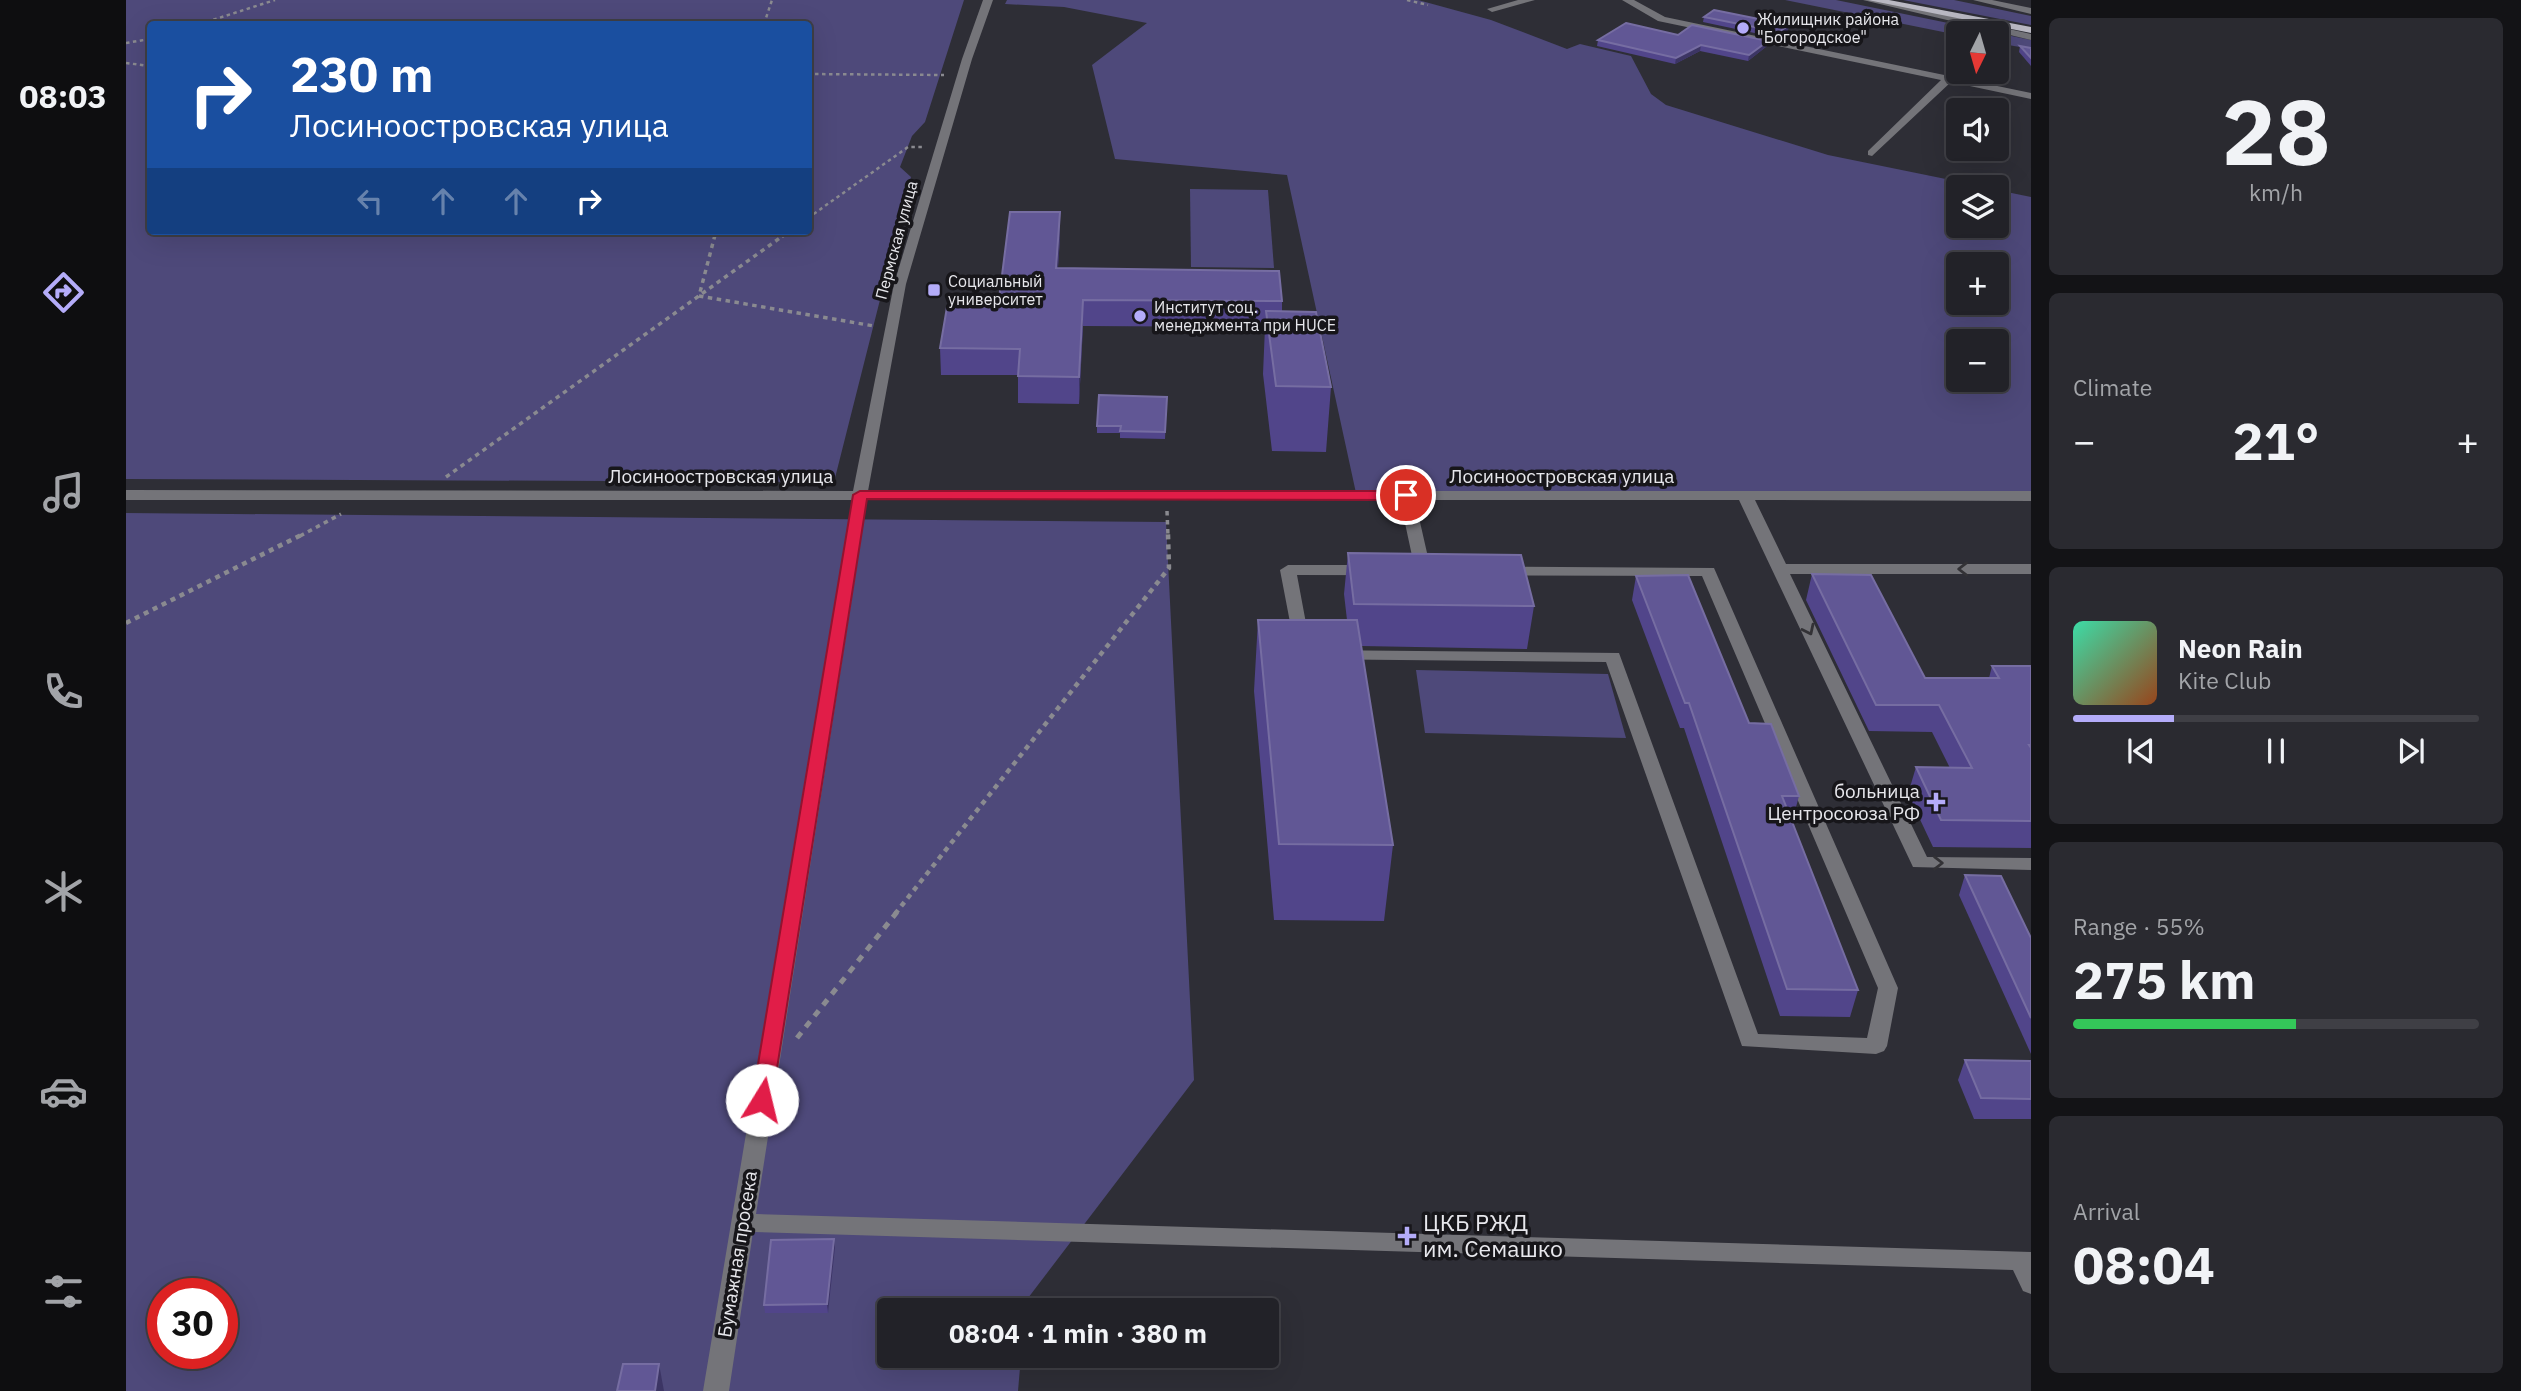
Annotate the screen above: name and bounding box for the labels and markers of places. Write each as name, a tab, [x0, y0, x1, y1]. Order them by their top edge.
place label: Жилищник района "Богородское"	[1757, 9, 1900, 47]
marker: Жилищник района "Богородское"	[1735, 20, 1751, 36]
place label: Социальный университет	[948, 271, 1043, 309]
marker: Социальный университет	[926, 282, 942, 298]
place label: Институт соц. менеджмента при HUCE	[1154, 297, 1336, 335]
marker: Институт соц. менеджмента при HUCE	[1132, 308, 1148, 324]
pin	[1376, 465, 1436, 525]
place label: больница Центросоюза РФ	[1768, 779, 1920, 825]
marker: больница Центросоюза РФ	[1926, 792, 1946, 812]
place label: ЦКБ РЖД им. Семашко	[1423, 1207, 1563, 1263]
marker: ЦКБ РЖД им. Семашко	[1397, 1226, 1417, 1246]

